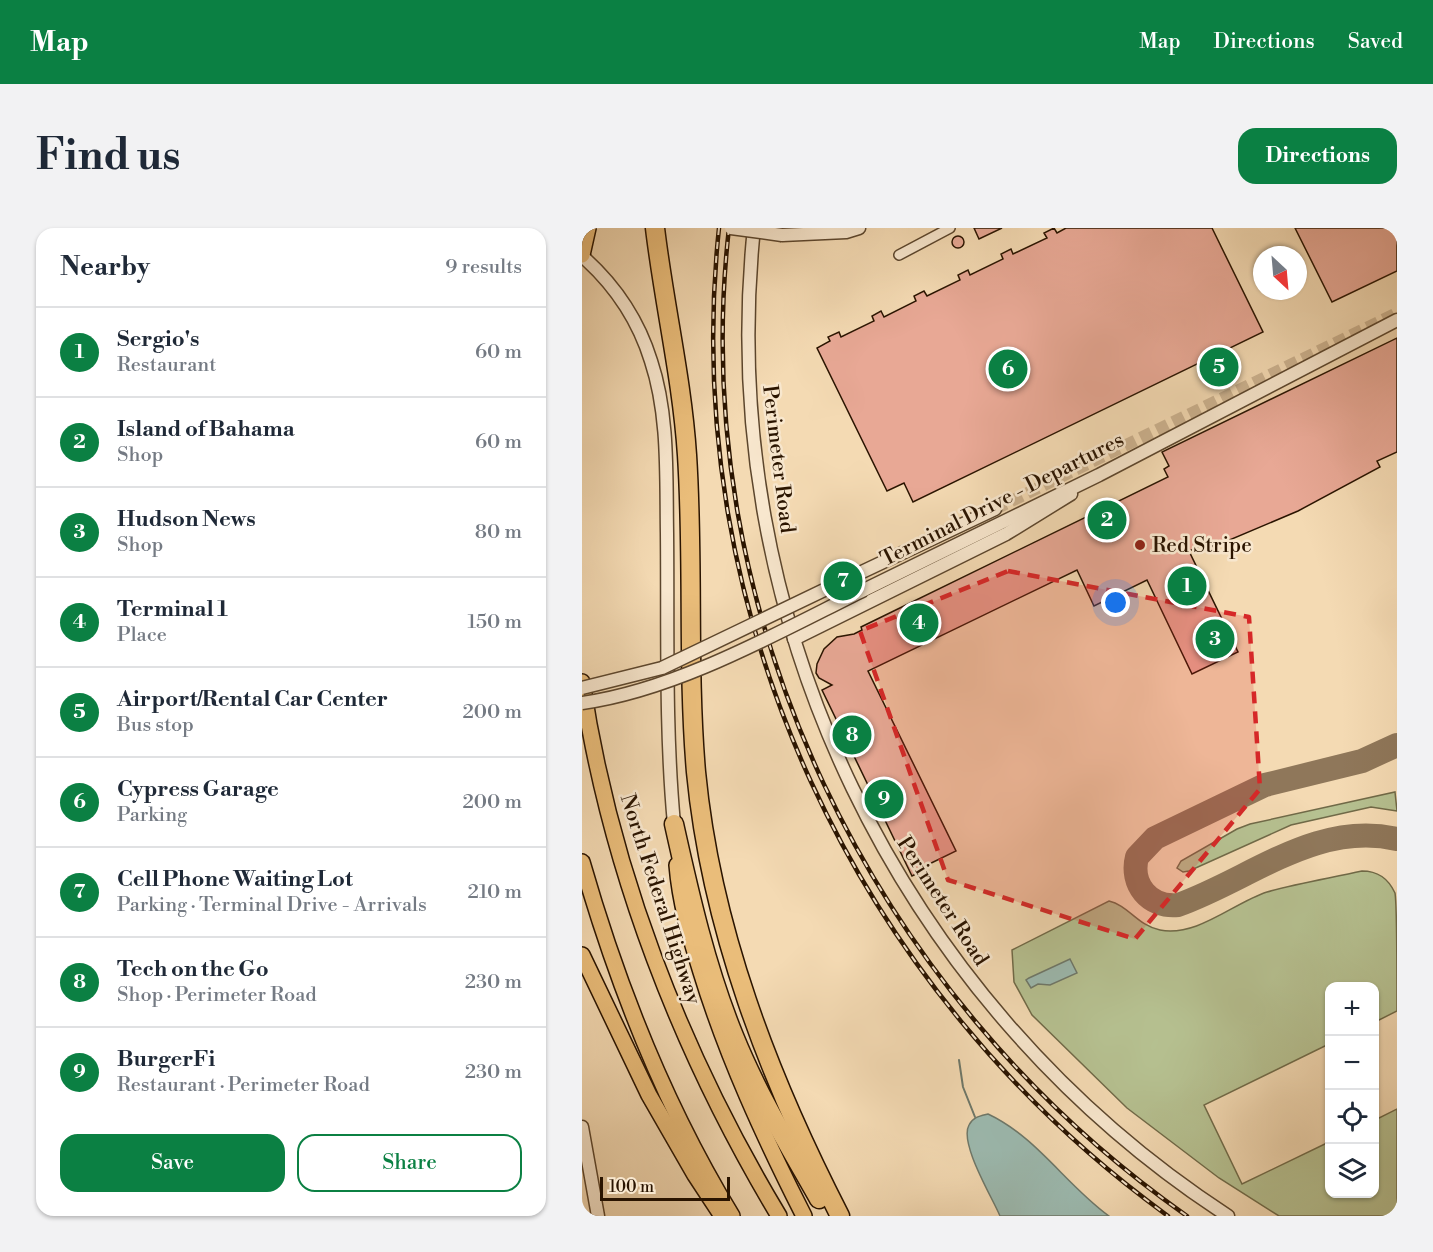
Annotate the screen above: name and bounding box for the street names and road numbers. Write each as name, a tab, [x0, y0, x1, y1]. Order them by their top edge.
street label: Perimeter Road	[756, 384, 800, 535]
street label: Terminal Drive - Departures	[876, 427, 1129, 573]
street label: North Federal Highway	[614, 791, 707, 1008]
street label: Perimeter Road	[891, 832, 994, 971]

